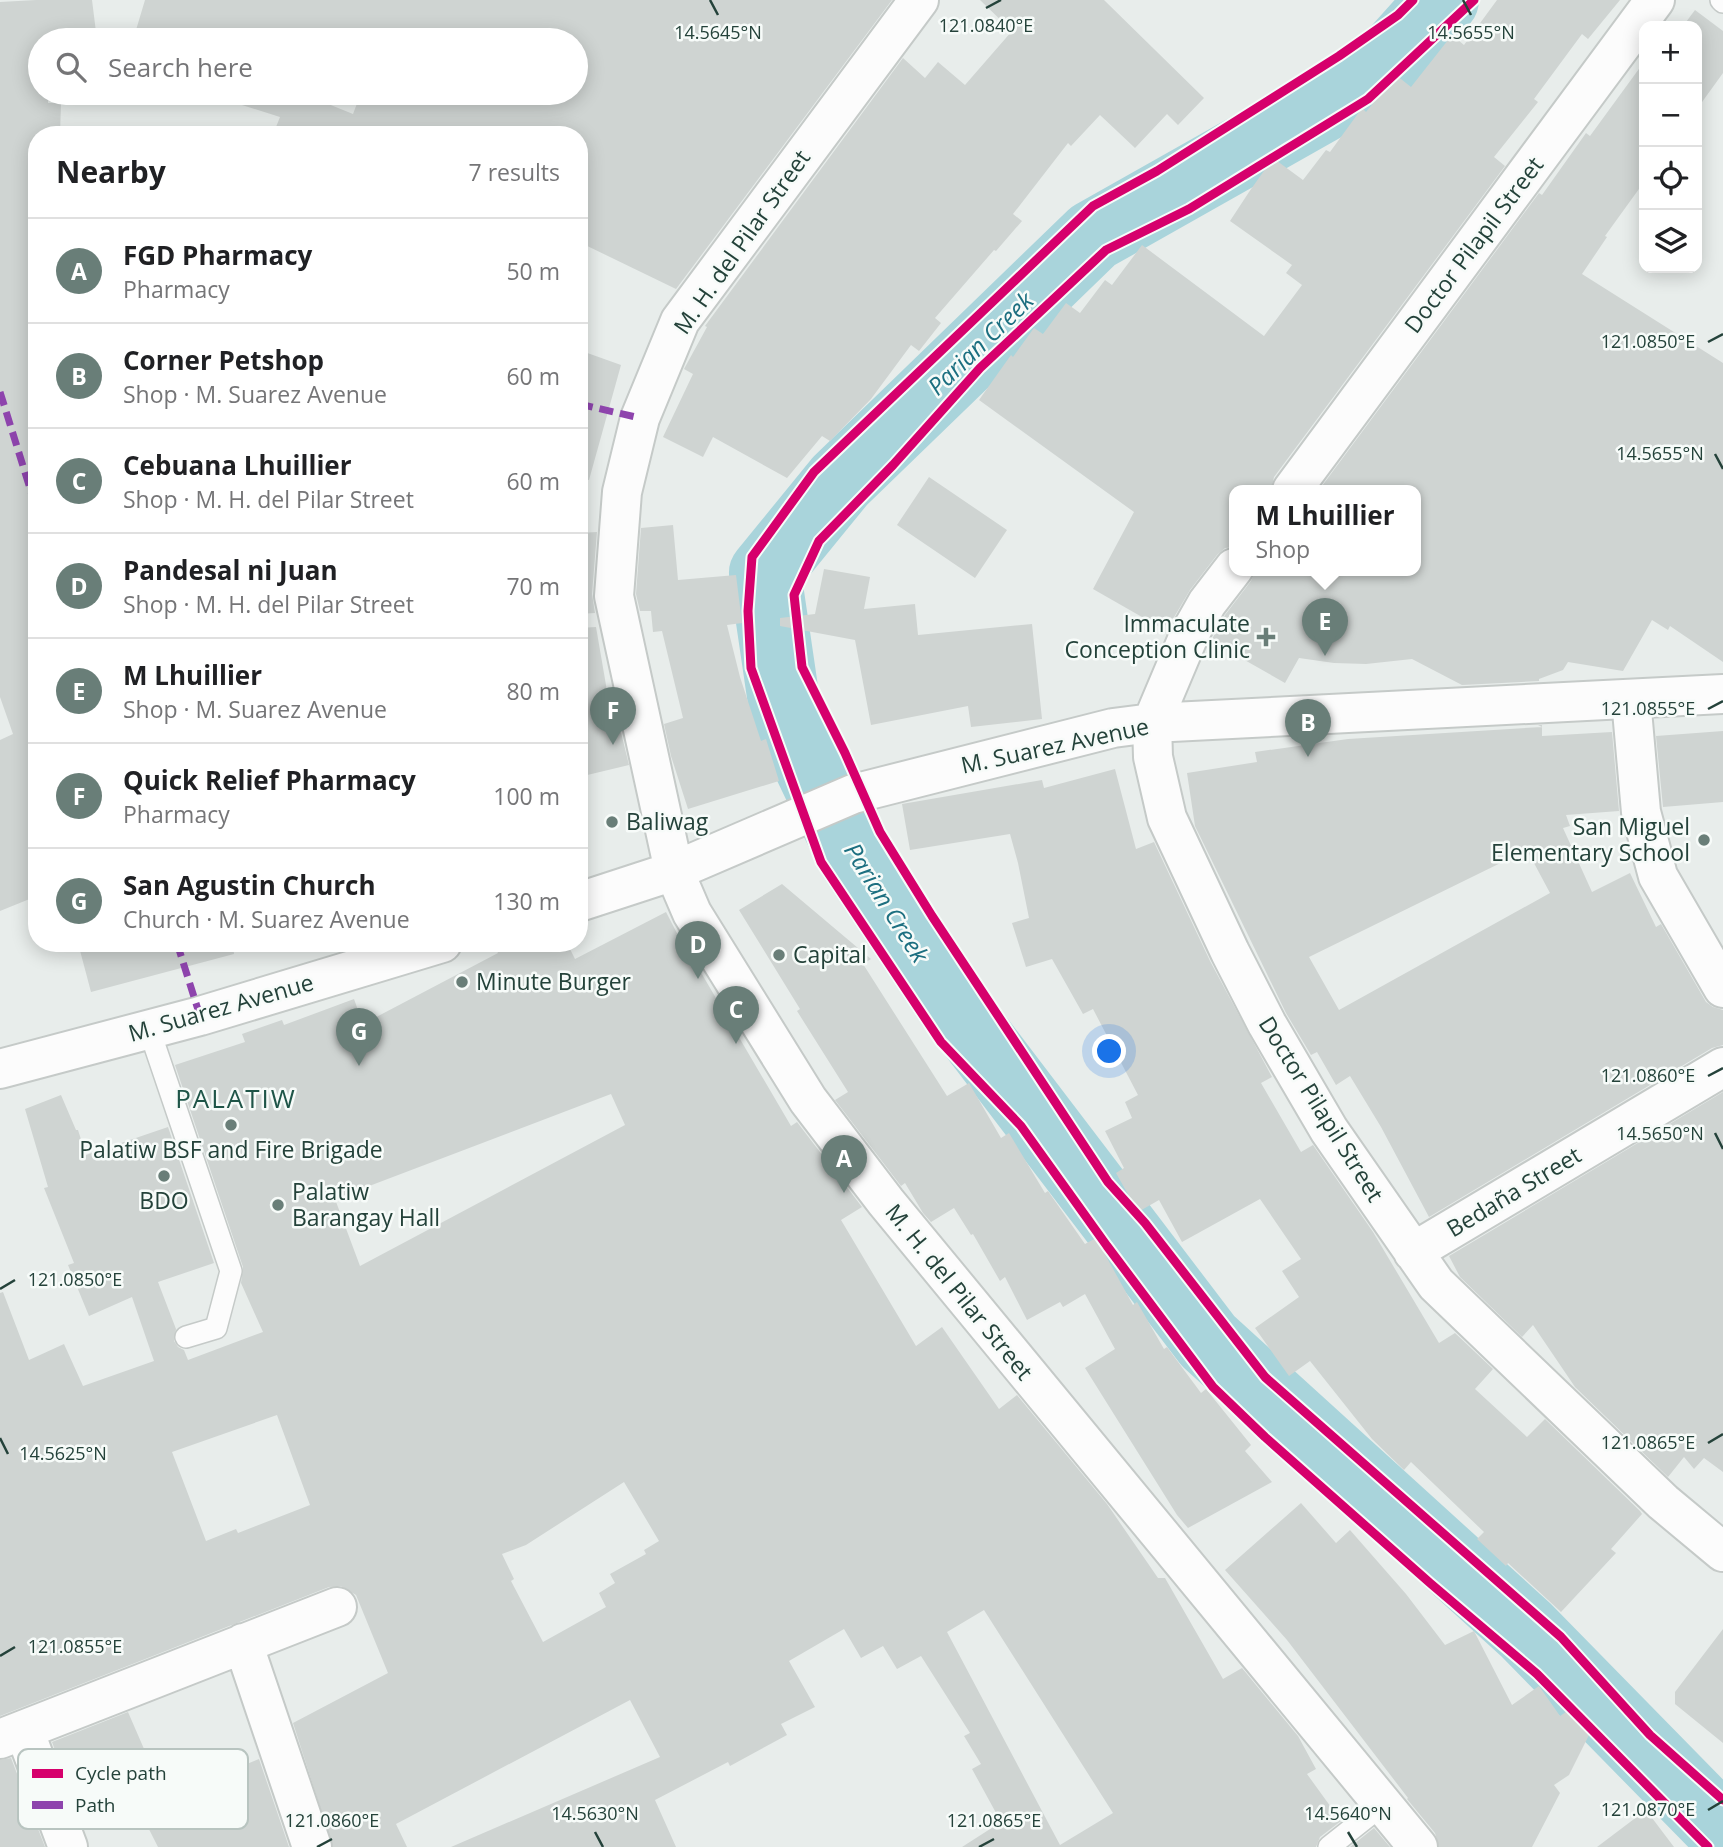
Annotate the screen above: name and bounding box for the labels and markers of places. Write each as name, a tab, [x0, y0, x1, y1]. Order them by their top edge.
pin: E	[1302, 598, 1348, 656]
place label: Immaculate Conception Clinic	[1065, 607, 1250, 665]
marker: Immaculate Conception Clinic	[1256, 627, 1276, 647]
pin: F	[590, 687, 636, 745]
pin: B	[1285, 699, 1331, 757]
place label: Baliwag	[626, 805, 709, 837]
place label: San Miguel Elementary School	[1491, 810, 1690, 868]
marker: Baliwag	[604, 814, 620, 830]
marker: San Miguel Elementary School	[1696, 832, 1712, 848]
pin: D	[675, 921, 721, 979]
place label: Capital	[793, 938, 867, 970]
marker: Capital	[771, 947, 787, 963]
place label: Minute Burger	[476, 965, 632, 997]
marker: Minute Burger	[454, 974, 470, 990]
pin: C	[713, 986, 759, 1044]
pin: G	[336, 1008, 382, 1066]
marker: Palatiw BSF and Fire Brigade	[223, 1117, 239, 1133]
place label: Palatiw BSF and Fire Brigade	[79, 1133, 383, 1165]
pin: A	[821, 1135, 867, 1193]
marker: BDO	[156, 1168, 172, 1184]
place label: Palatiw Barangay Hall	[292, 1175, 440, 1233]
place label: BDO	[139, 1184, 189, 1216]
marker: Palatiw Barangay Hall	[270, 1197, 286, 1213]

